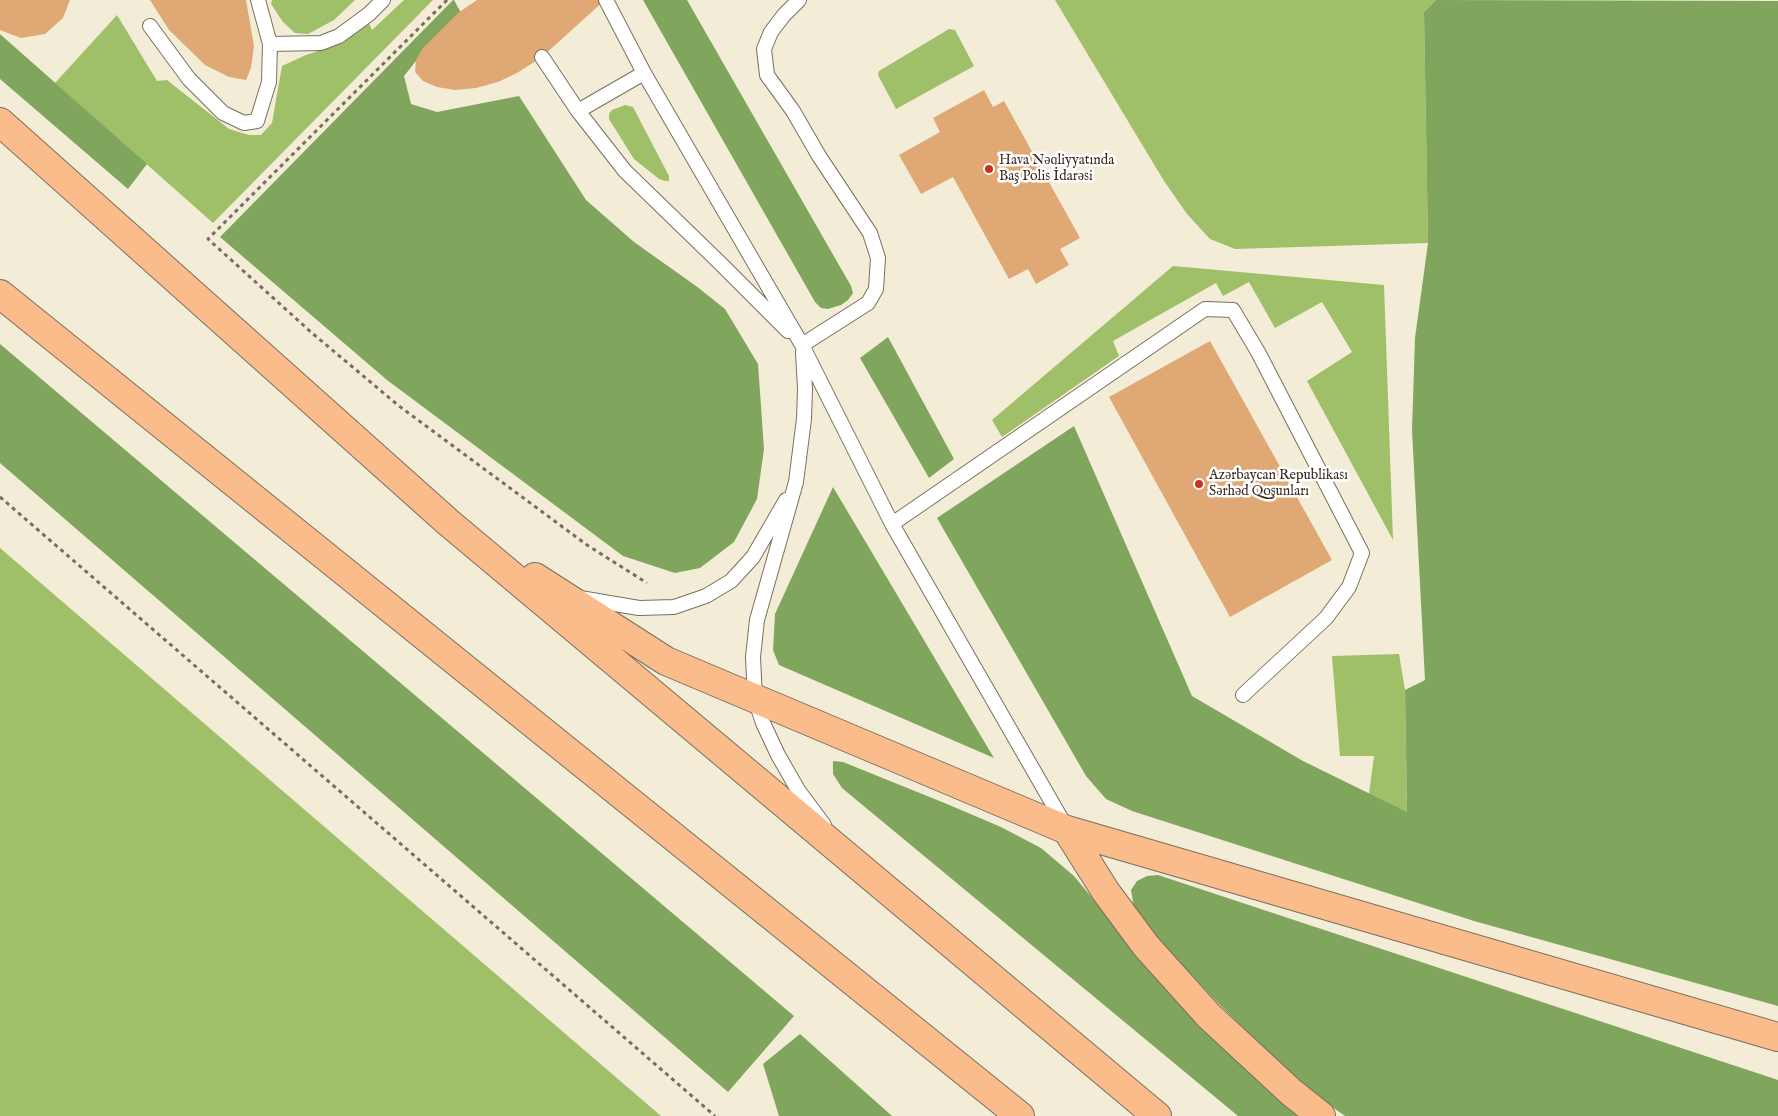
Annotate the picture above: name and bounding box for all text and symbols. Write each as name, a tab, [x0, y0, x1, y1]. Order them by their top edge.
place label: Hava Nəqliyyatında Baş Polis İdarəsi	[999, 153, 1114, 186]
marker: Hava Nəqliyyatında Baş Polis İdarəsi	[983, 163, 995, 175]
place label: Azərbaycan Republikası Sərhəd Qoşunları	[1209, 468, 1348, 501]
marker: Azərbaycan Republikası Sərhəd Qoşunları	[1193, 478, 1205, 490]

